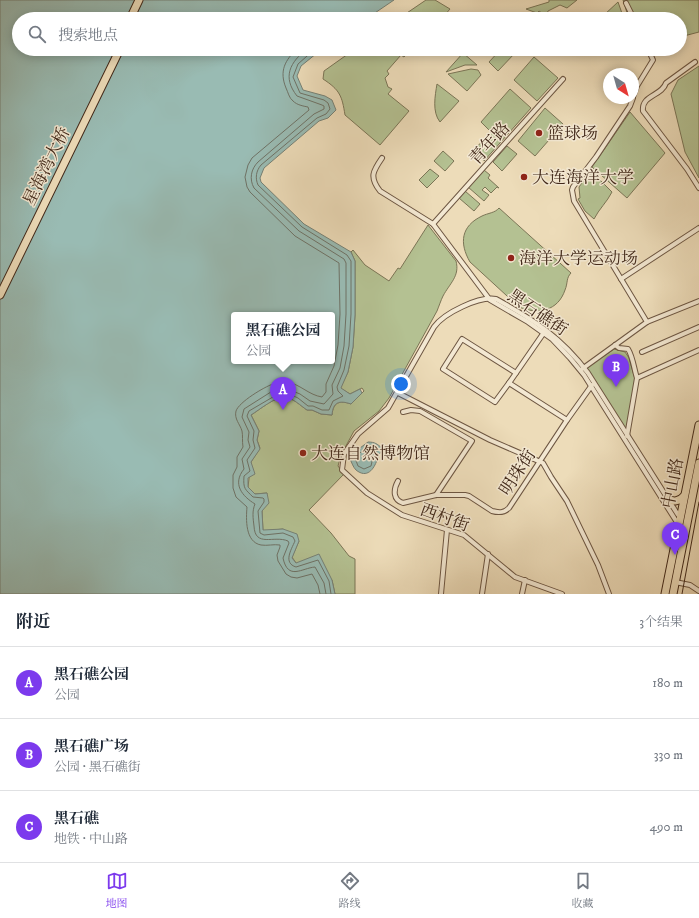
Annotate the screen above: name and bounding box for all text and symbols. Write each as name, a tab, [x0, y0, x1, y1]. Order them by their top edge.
search box	[12, 12, 687, 56]
icon: search	[26, 23, 48, 45]
text: 搜索地点	[58, 26, 118, 45]
north arrow	[603, 68, 639, 104]
street label: 青年路	[465, 117, 515, 170]
street label: 星海湾大桥	[18, 123, 75, 209]
place label: 篮球场	[547, 123, 598, 145]
marker: 篮球场	[534, 128, 544, 138]
place label: 大连海洋大学	[532, 167, 634, 189]
marker: 大连海洋大学	[519, 172, 529, 182]
place label: 海洋大学运动场	[519, 248, 638, 270]
marker: 海洋大学运动场	[506, 253, 516, 263]
street label: 黑石礁街	[503, 285, 572, 341]
popup	[231, 312, 335, 364]
text: 黑石礁公园	[245, 321, 321, 340]
text: 公园	[245, 343, 272, 359]
pin: B	[603, 354, 629, 387]
your location	[391, 374, 411, 394]
pin: A	[270, 377, 296, 410]
place label: 大连自然博物馆	[311, 443, 430, 465]
street label: 明珠街	[495, 445, 541, 500]
marker: 大连自然博物馆	[298, 448, 308, 458]
street label: 中山路	[657, 456, 689, 510]
street label: 西村街	[417, 499, 472, 537]
pin: C	[662, 522, 688, 555]
text: 附近	[16, 611, 50, 633]
text: 3个结果	[639, 614, 683, 630]
text: 黑石礁公园	[54, 665, 129, 684]
text: A	[25, 675, 33, 691]
text: 180 m	[652, 675, 683, 691]
text: 公园	[54, 687, 80, 703]
text: 黑石礁广场	[54, 737, 129, 756]
text: B	[25, 747, 33, 763]
text: 330 m	[654, 747, 683, 763]
text: 公园 · 黑石礁街	[54, 759, 141, 775]
text: 黑石礁	[54, 809, 99, 828]
text: C	[25, 819, 33, 835]
text: 490 m	[649, 819, 683, 835]
text: 地铁 · 中山路	[54, 831, 128, 847]
tab: 地图	[106, 870, 128, 911]
tab: 路线	[339, 870, 361, 911]
tab: 收藏	[572, 870, 594, 911]

